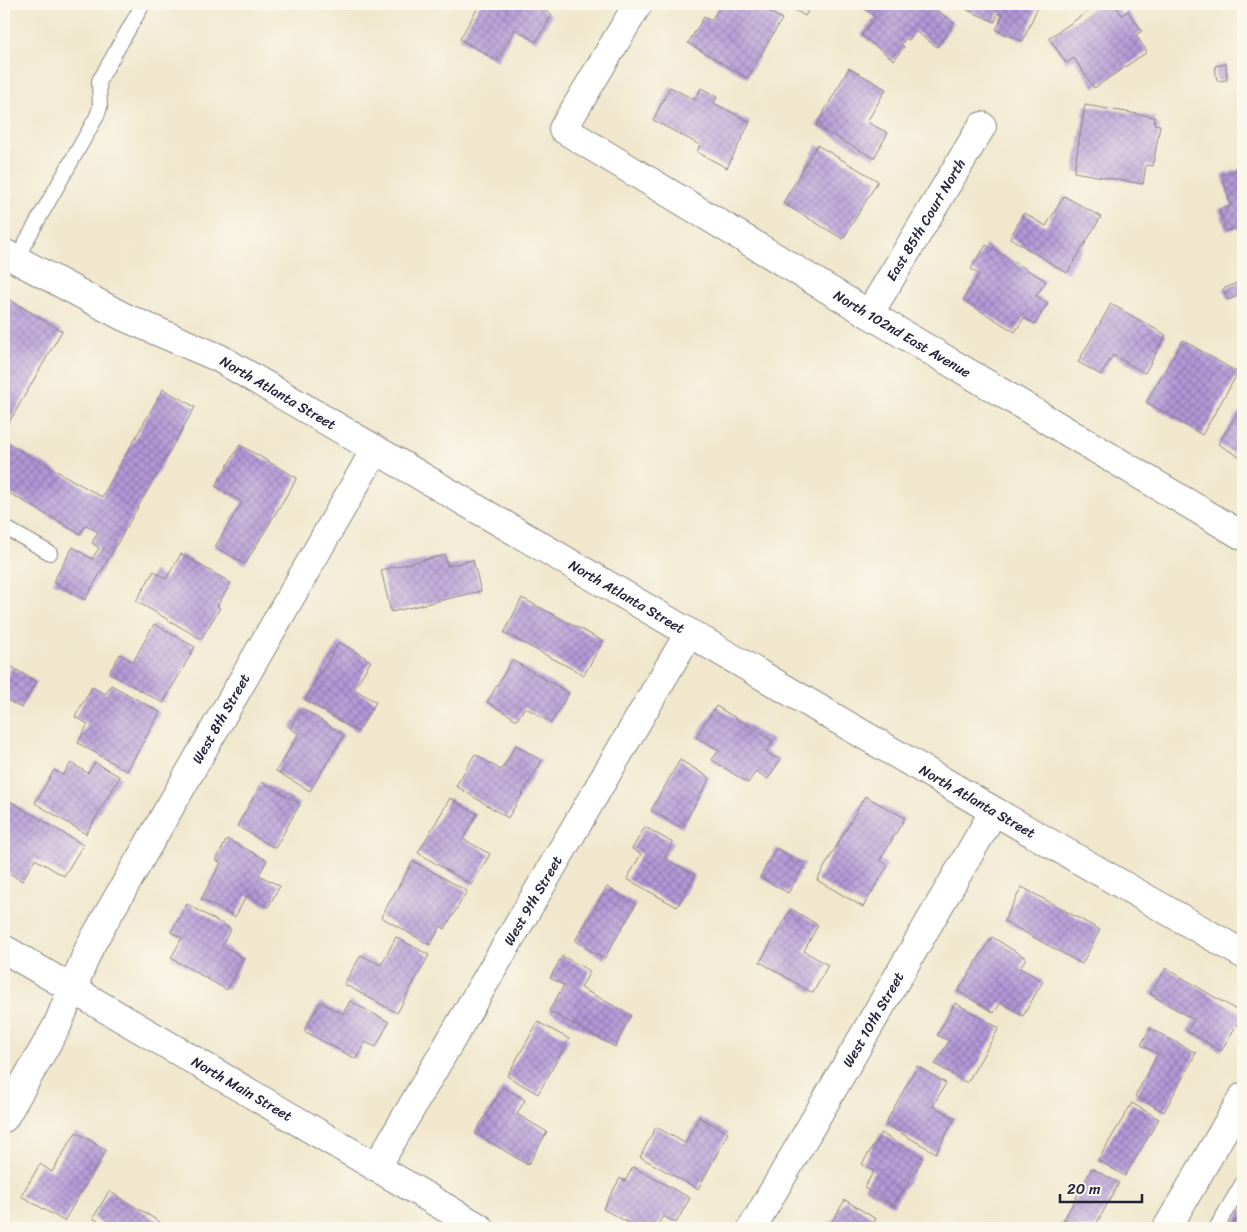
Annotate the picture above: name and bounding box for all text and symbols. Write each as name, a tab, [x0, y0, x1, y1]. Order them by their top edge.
street label: East 85th Court North	[880, 154, 973, 286]
street label: North 102nd East Avenue	[828, 283, 976, 385]
street label: North Atlanta Street	[215, 349, 341, 437]
street label: North Atlanta Street	[564, 553, 690, 641]
street label: West 8th Street	[185, 669, 257, 769]
street label: North Atlanta Street	[914, 758, 1040, 845]
street label: West 9th Street	[497, 851, 569, 950]
street label: West 10th Street	[836, 967, 911, 1072]
street label: North Main Street	[187, 1049, 297, 1129]
scale bar	[1060, 1172, 1142, 1204]
text: 20 m	[1067, 1176, 1101, 1202]

